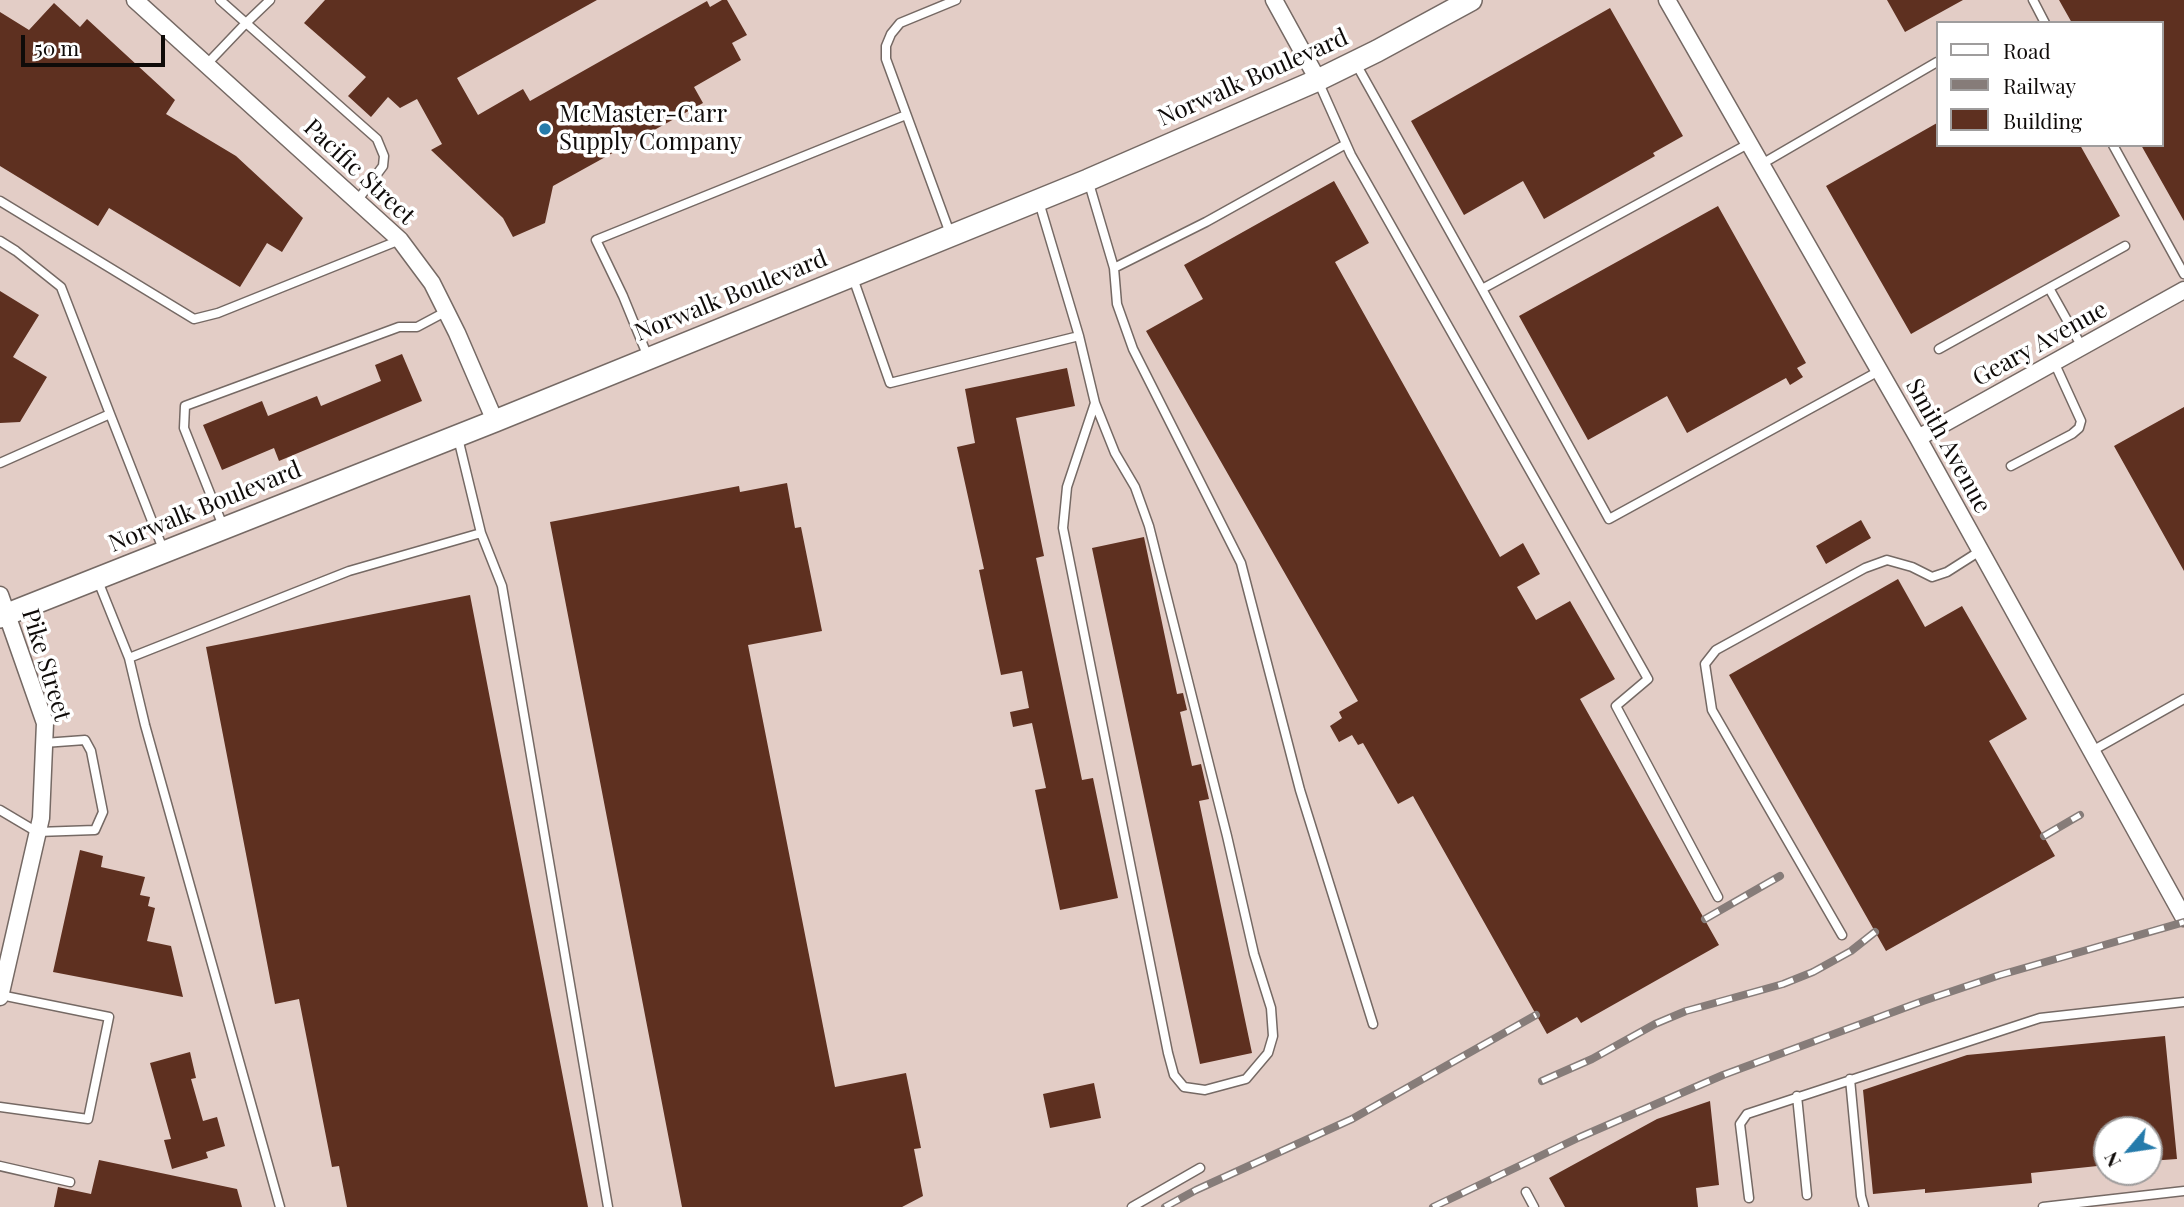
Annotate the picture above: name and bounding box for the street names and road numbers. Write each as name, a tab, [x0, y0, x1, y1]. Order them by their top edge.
street label: Norwalk Boulevard	[1153, 23, 1353, 133]
street label: Pacific Street	[297, 113, 421, 231]
street label: Norwalk Boulevard	[631, 244, 831, 348]
street label: Geary Avenue	[1968, 295, 2112, 393]
street label: Smith Avenue	[1899, 374, 1997, 518]
street label: Norwalk Boulevard	[105, 455, 305, 559]
street label: Pike Street	[15, 605, 77, 725]

